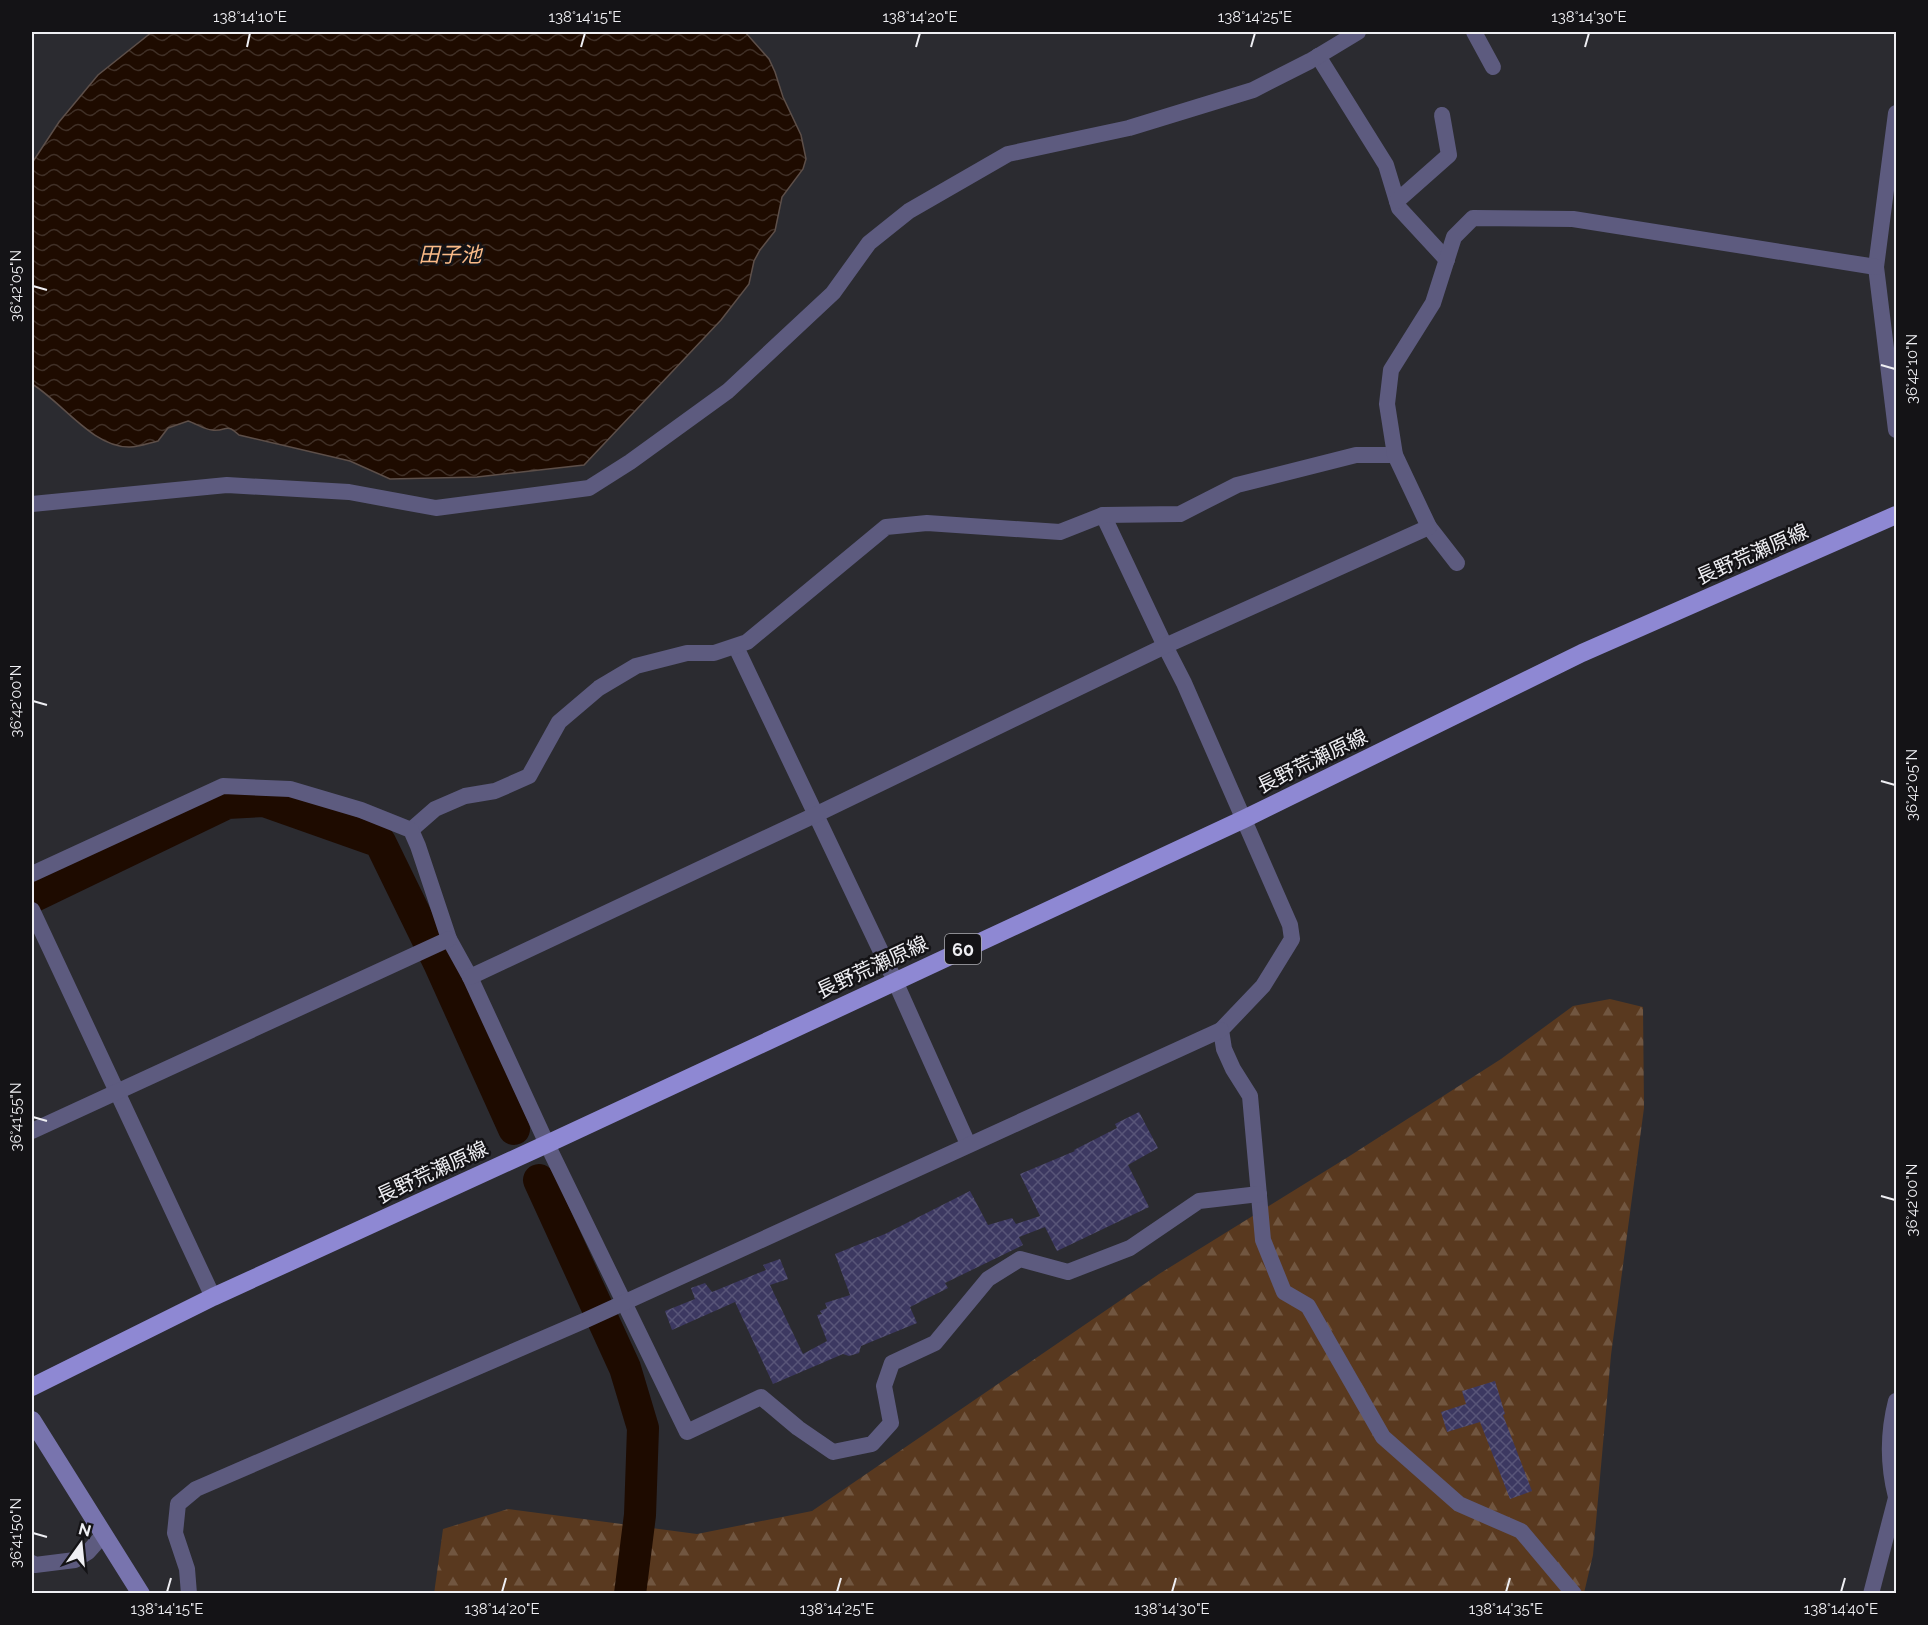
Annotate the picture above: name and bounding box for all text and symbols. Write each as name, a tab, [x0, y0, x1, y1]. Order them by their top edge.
text: 138°14'10"E	[213, 8, 287, 26]
text: 138°14'15"E	[549, 8, 621, 26]
text: 138°14'20"E	[882, 8, 958, 26]
text: 138°14'25"E	[1218, 8, 1292, 26]
text: 138°14'30"E	[1551, 8, 1627, 26]
water label: 田子池	[419, 242, 483, 267]
text: 36°42'05"N	[7, 250, 25, 322]
text: 36°42'10"N	[1903, 334, 1921, 404]
street label: 長野荒瀬原線	[1692, 519, 1812, 589]
text: 36°42'00"N	[7, 665, 25, 737]
street label: 長野荒瀬原線	[1253, 724, 1371, 798]
text: 36°42'05"N	[1903, 749, 1921, 821]
street label: 長野荒瀬原線	[813, 931, 931, 1003]
road number: 60	[945, 934, 981, 964]
text: 36°41'55"N	[7, 1082, 25, 1152]
street label: 長野荒瀬原線	[373, 1136, 491, 1208]
text: 36°42'00"N	[1903, 1164, 1921, 1236]
text: 36°41'50"N	[7, 1498, 25, 1568]
north arrow	[51, 1514, 111, 1574]
text: N	[76, 1519, 93, 1541]
text: 138°14'15"E	[131, 1600, 203, 1618]
text: 138°14'20"E	[464, 1600, 540, 1618]
text: 138°14'25"E	[800, 1600, 874, 1618]
text: 138°14'30"E	[1134, 1600, 1210, 1618]
text: 138°14'35"E	[1469, 1600, 1543, 1618]
text: 138°14'40"E	[1804, 1600, 1878, 1618]

